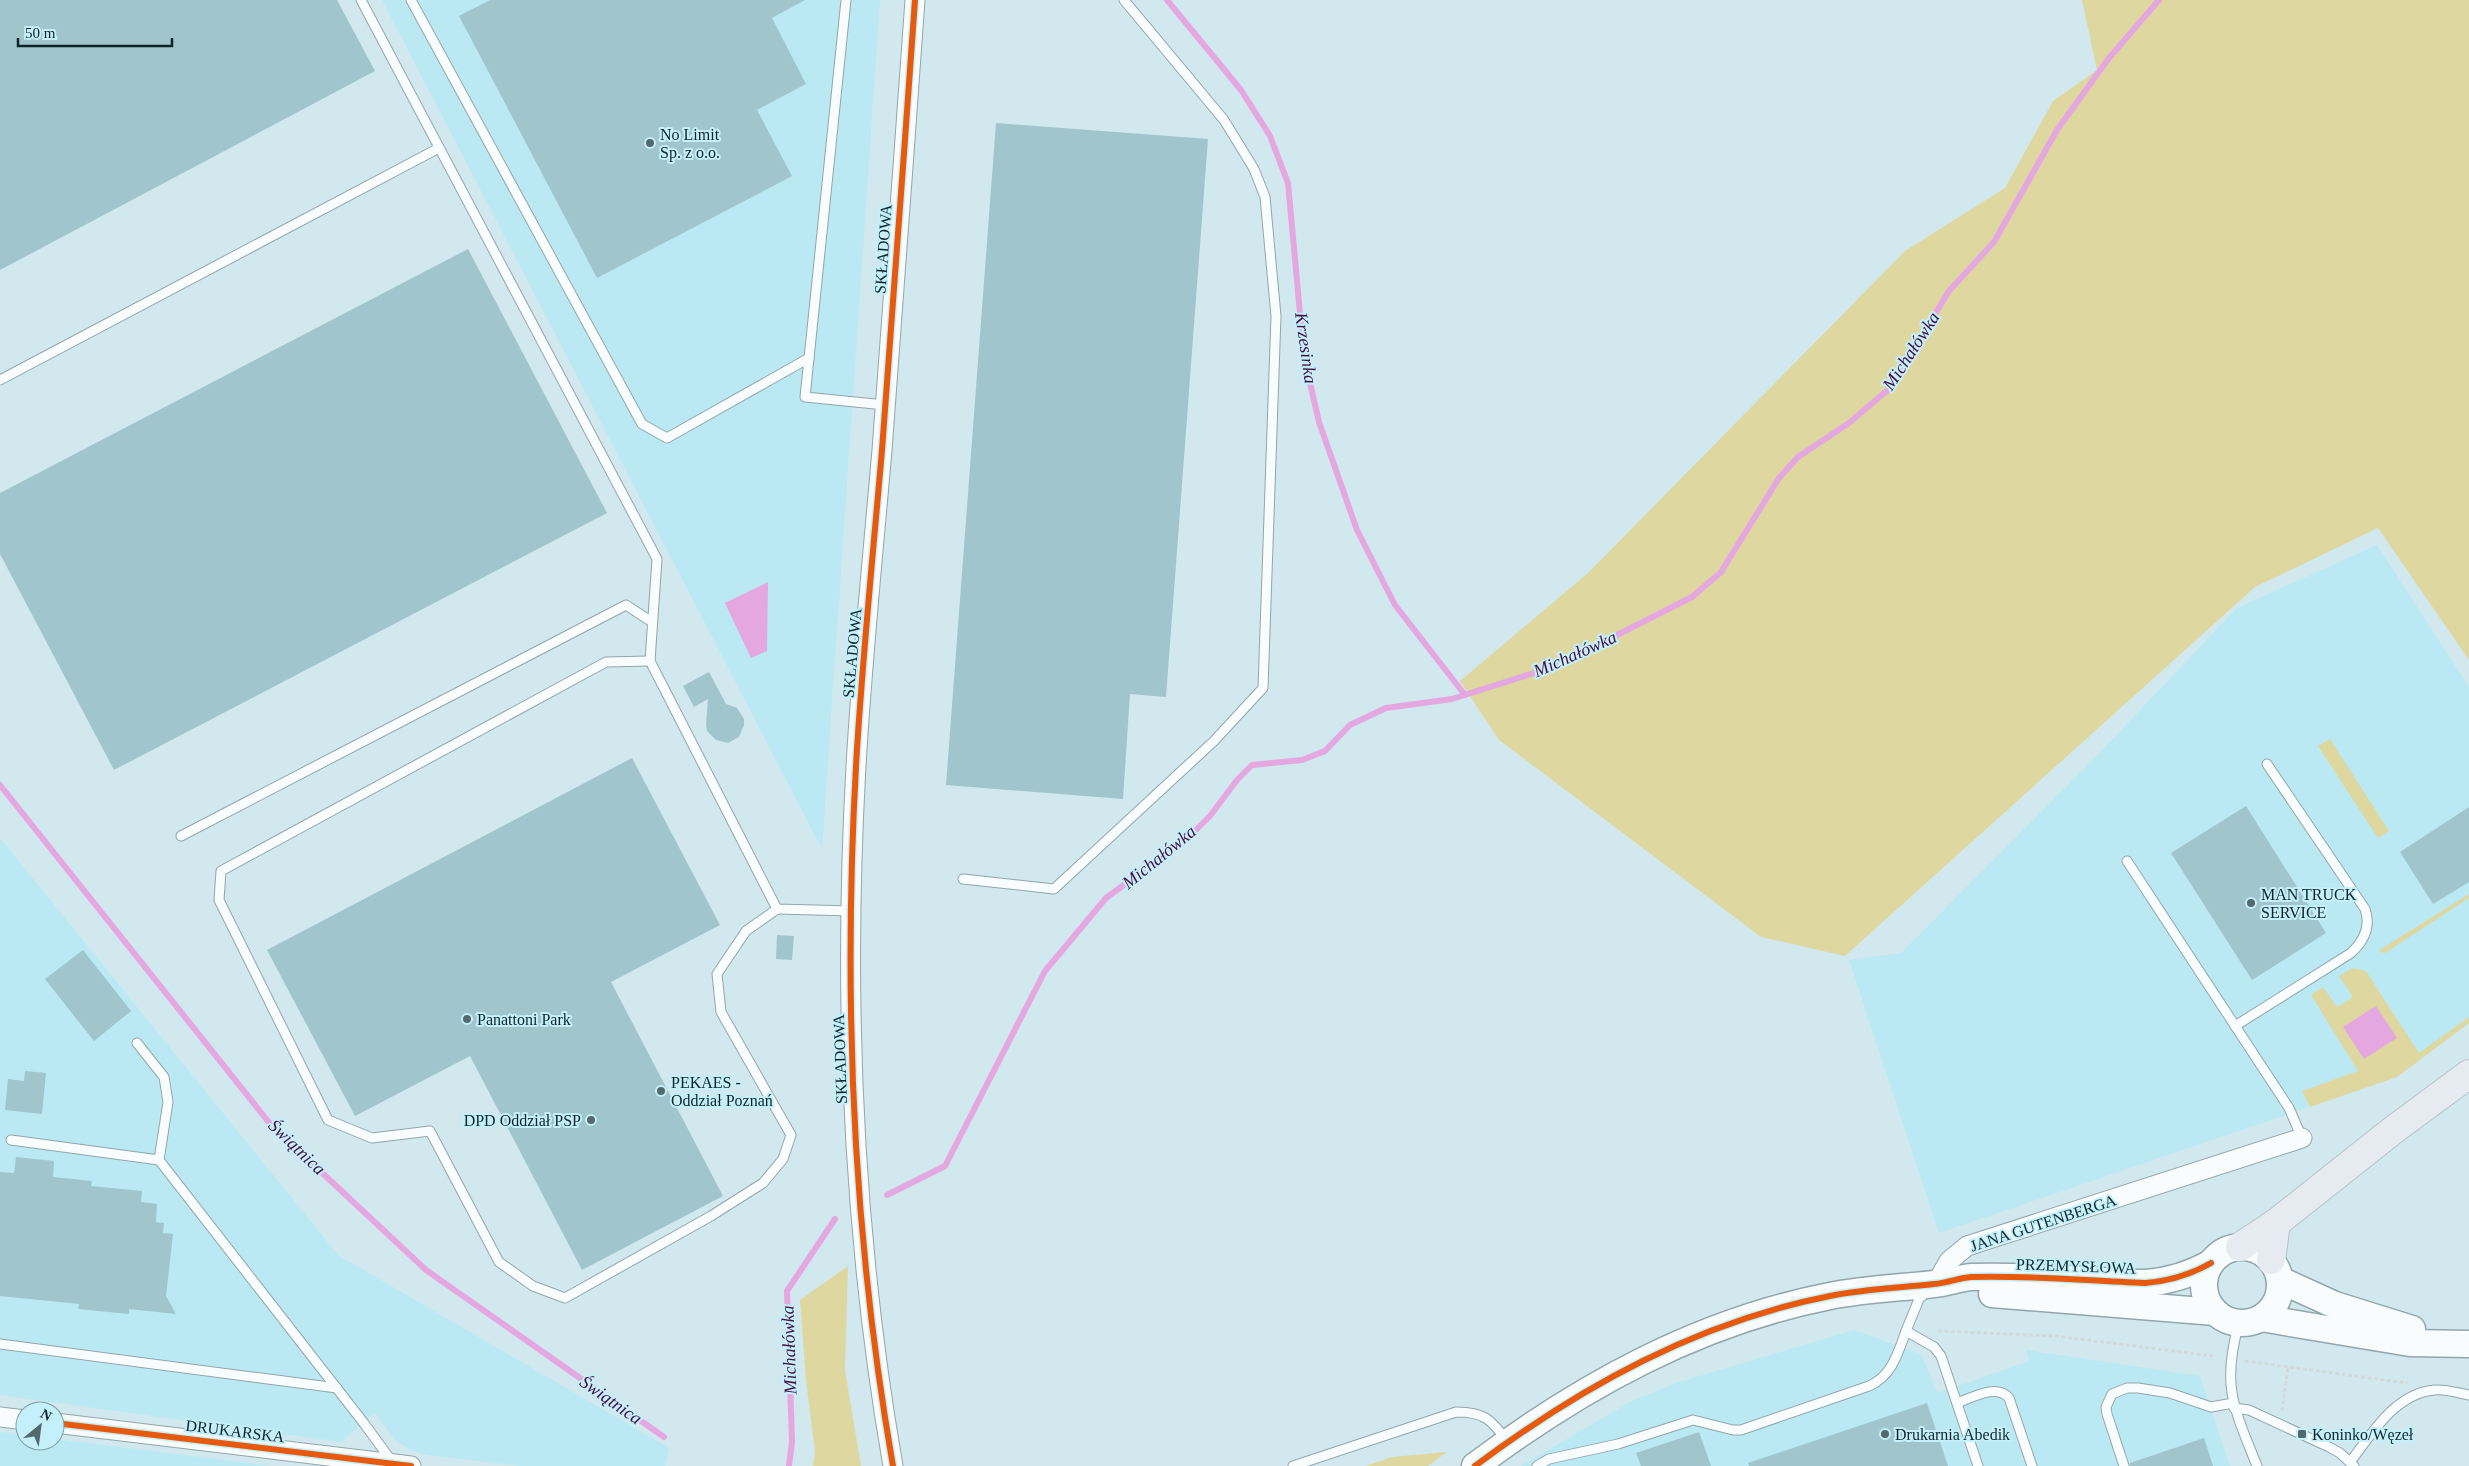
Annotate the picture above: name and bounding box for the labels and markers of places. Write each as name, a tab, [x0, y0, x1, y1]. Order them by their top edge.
place label: No Limit Sp. z o.o.	[660, 126, 720, 162]
marker: No Limit Sp. z o.o.	[644, 137, 656, 149]
place label: MAN TRUCK SERVICE	[2261, 886, 2357, 921]
marker: MAN TRUCK SERVICE	[2245, 897, 2257, 909]
place label: Panattoni Park	[477, 1011, 571, 1028]
marker: Panattoni Park	[461, 1013, 473, 1025]
place label: PEKAES - Oddział Poznań	[671, 1074, 773, 1109]
marker: PEKAES - Oddział Poznań	[655, 1085, 667, 1097]
place label: DPD Oddział PSP	[464, 1112, 581, 1129]
marker: DPD Oddział PSP	[585, 1114, 597, 1126]
place label: Drukarnia Abedik	[1895, 1426, 2010, 1443]
place label: Koninko/Węzeł	[2312, 1426, 2414, 1444]
marker: Drukarnia Abedik	[1879, 1428, 1891, 1440]
marker: Koninko/Węzeł	[2296, 1428, 2308, 1440]

